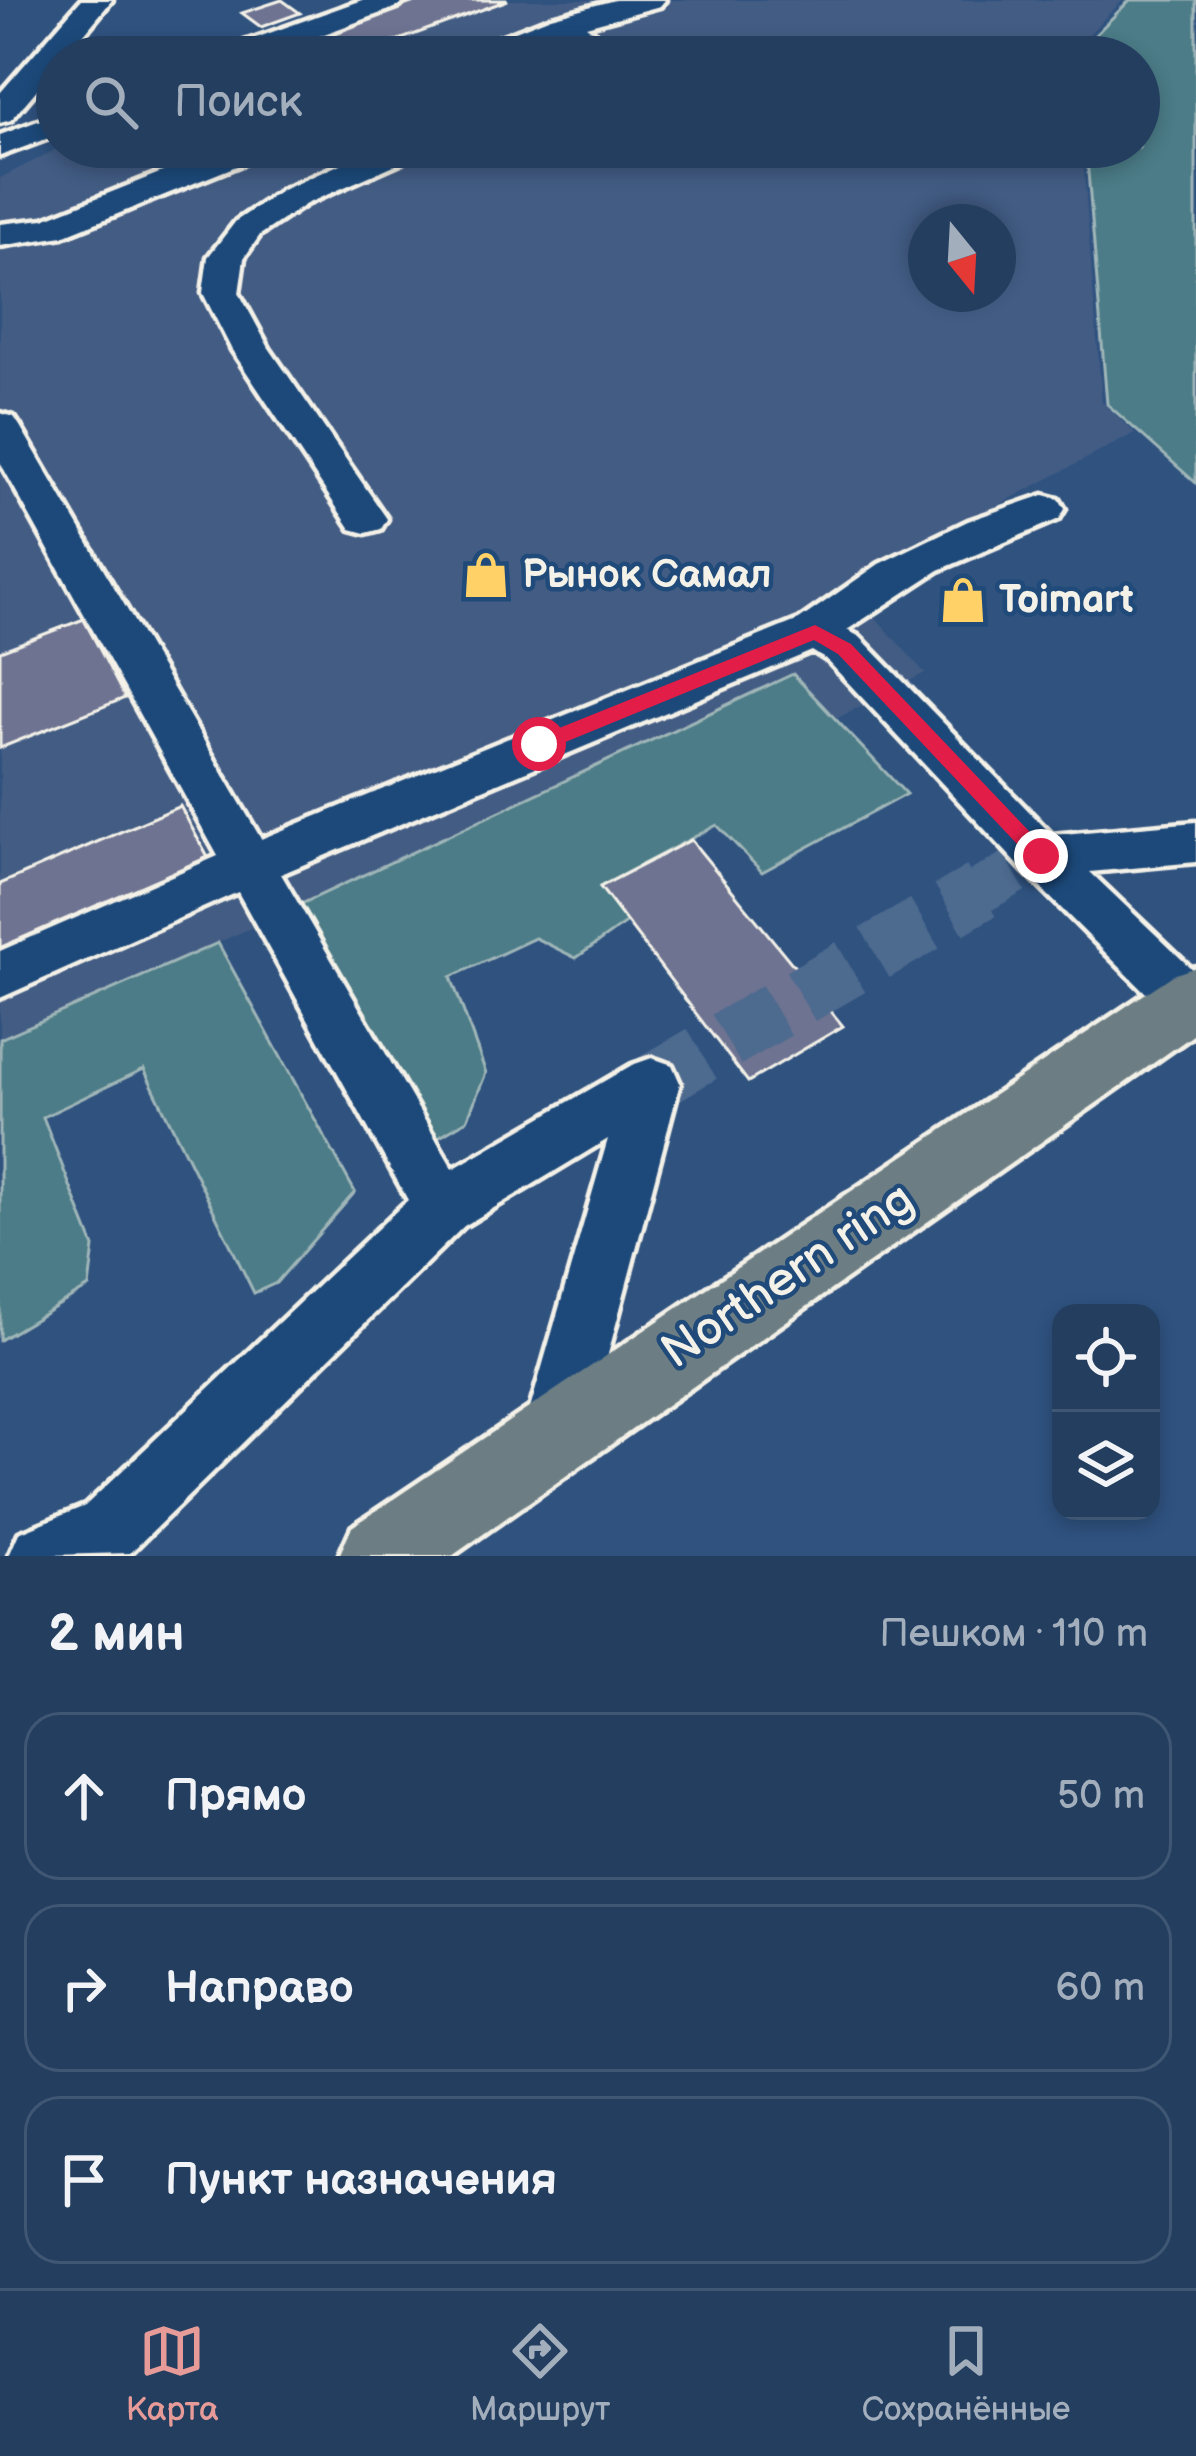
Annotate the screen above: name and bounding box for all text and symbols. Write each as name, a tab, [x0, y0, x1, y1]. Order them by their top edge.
search box	[36, 36, 1160, 168]
icon: search	[78, 69, 144, 135]
text: Поиск	[174, 75, 302, 130]
north arrow	[908, 204, 1016, 312]
shop icon: Рынок Самал	[461, 550, 511, 600]
place label: Рынок Самал	[522, 552, 771, 599]
shop icon: Toimart	[938, 575, 988, 625]
place label: Toimart	[999, 577, 1134, 624]
route start	[512, 717, 566, 771]
route end	[1014, 829, 1068, 883]
street label: Northern ring	[651, 1171, 925, 1381]
map controls	[1052, 1304, 1160, 1520]
button: locate	[1052, 1304, 1160, 1412]
button: layers	[1052, 1412, 1160, 1520]
text: 2 мин	[48, 1604, 185, 1665]
text: Пешком · 110 m	[880, 1611, 1148, 1658]
icon: ahead	[51, 1763, 117, 1829]
text: Прямо	[165, 1769, 306, 1824]
text: 50 m	[1057, 1773, 1145, 1820]
icon: right	[51, 1955, 117, 2021]
text: Направо	[165, 1961, 354, 2016]
text: 60 m	[1055, 1965, 1145, 2012]
icon: arrive	[51, 2147, 117, 2213]
text: Пункт назначения	[165, 2153, 557, 2208]
tab: Карта	[126, 2318, 219, 2430]
tab: Маршрут	[470, 2318, 610, 2430]
tab: Сохранённые	[862, 2318, 1070, 2430]

